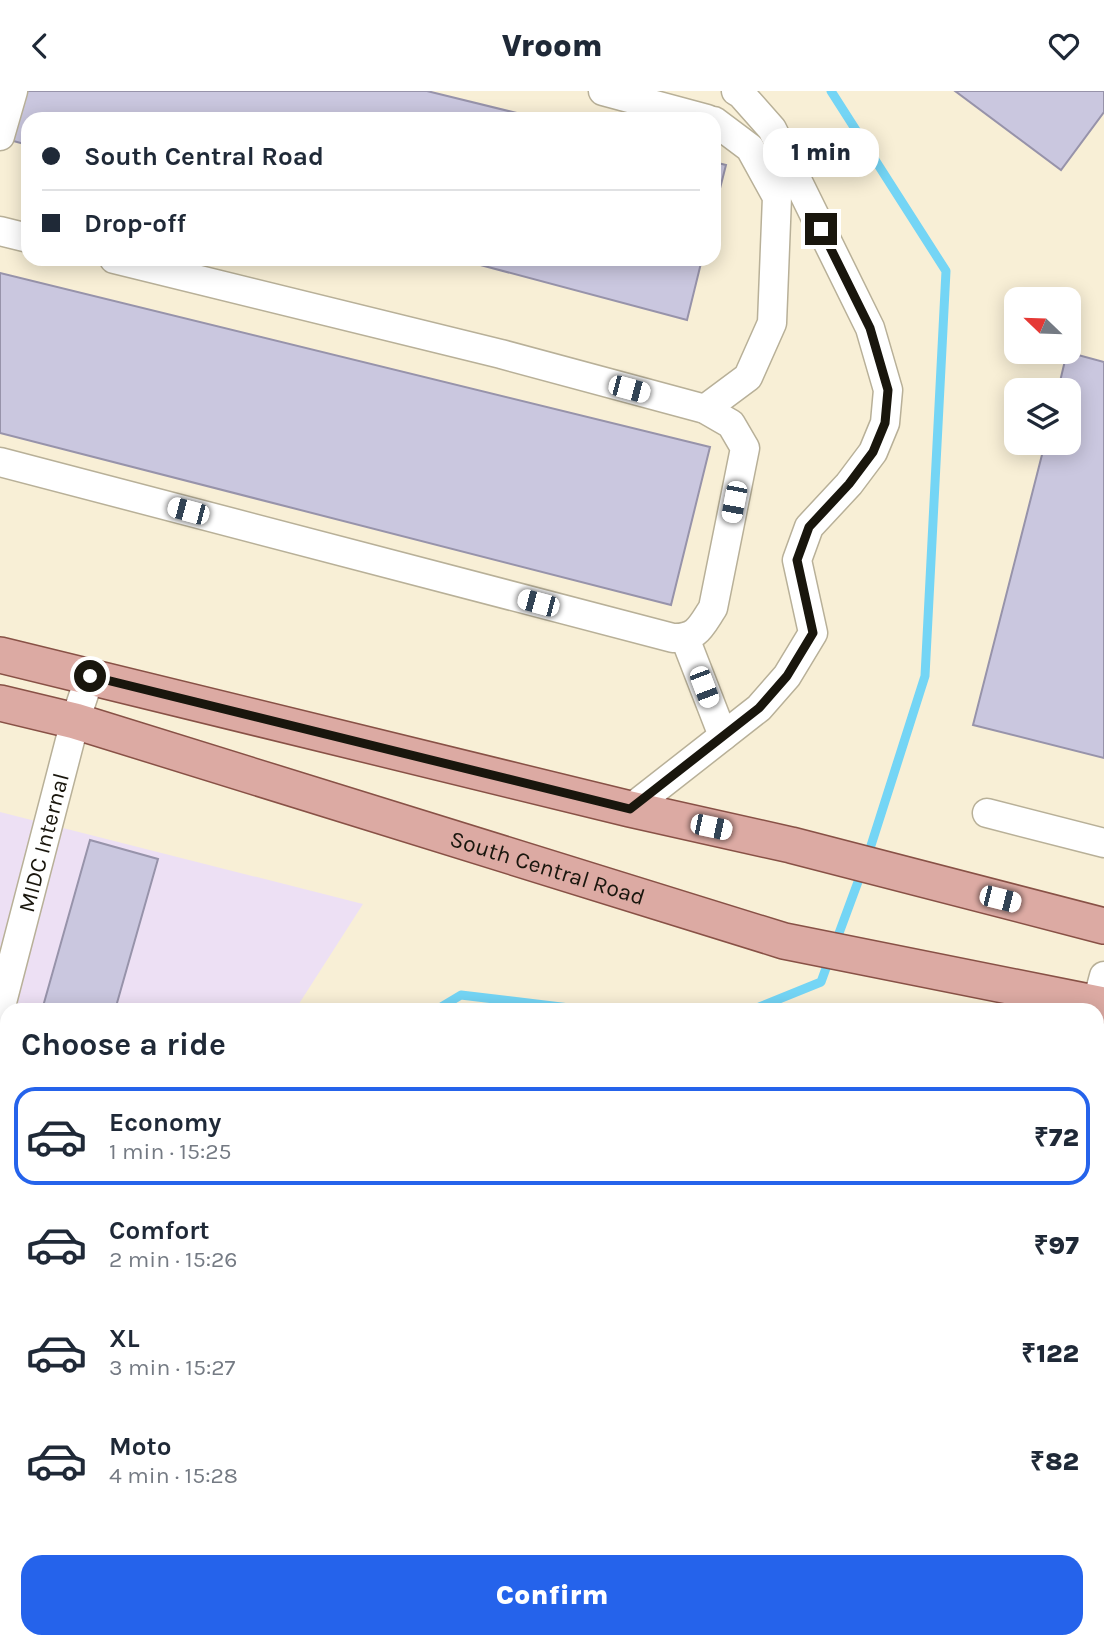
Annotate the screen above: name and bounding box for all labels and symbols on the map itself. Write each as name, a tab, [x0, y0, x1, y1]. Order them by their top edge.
callout: 1 min	[763, 128, 879, 177]
route end	[805, 213, 837, 245]
north arrow	[1004, 287, 1082, 364]
car	[606, 373, 653, 405]
car	[720, 479, 749, 525]
car	[165, 495, 212, 527]
car	[515, 587, 562, 619]
route start	[74, 660, 106, 692]
car	[687, 664, 722, 710]
street label: MIDC Internal	[13, 770, 75, 915]
car	[689, 812, 734, 842]
street label: South Central Road	[447, 825, 648, 911]
car	[978, 884, 1023, 914]

